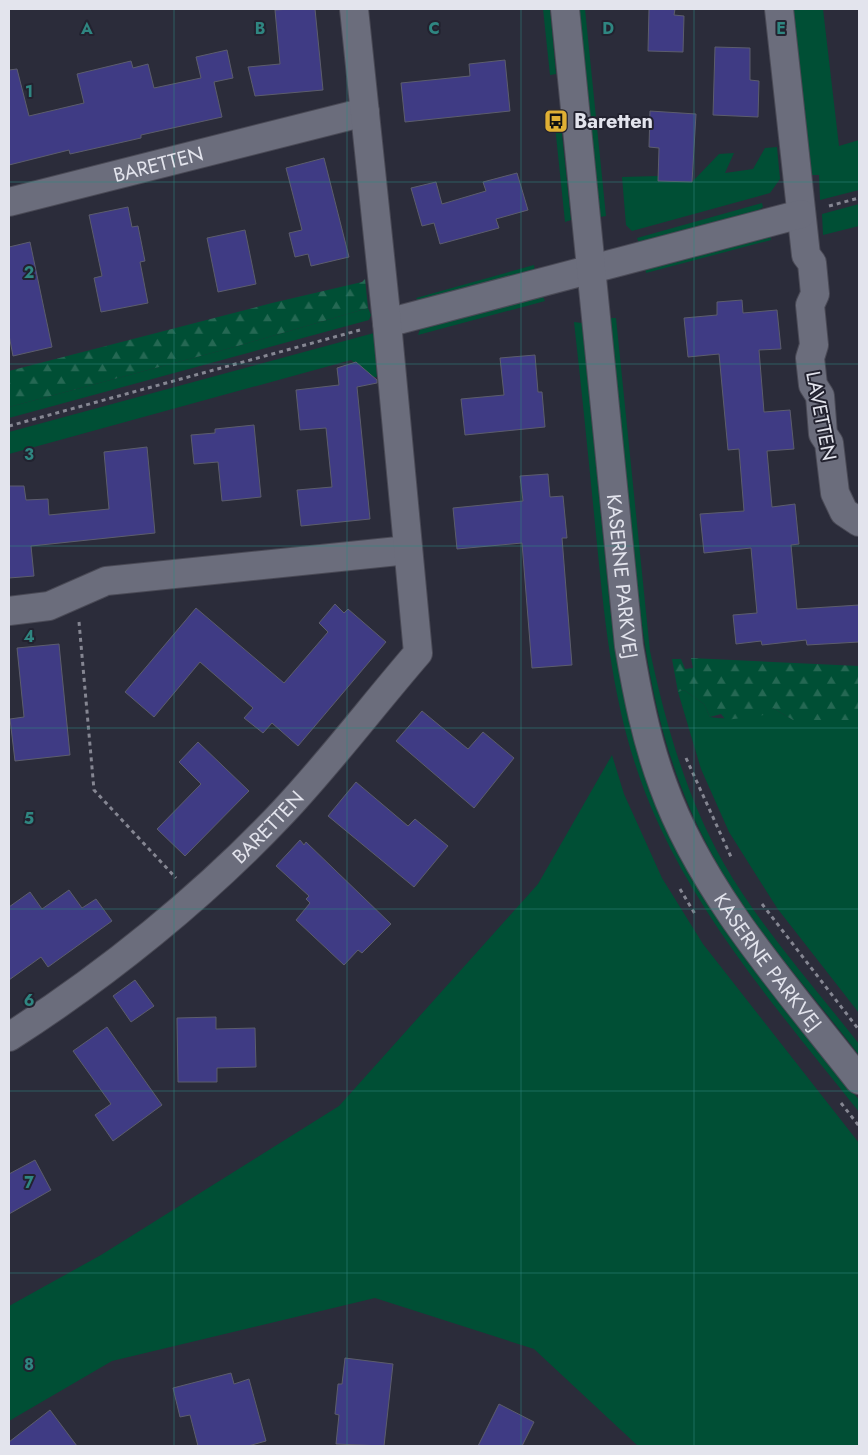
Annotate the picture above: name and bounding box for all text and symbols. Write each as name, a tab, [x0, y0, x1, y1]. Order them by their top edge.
text: A	[80, 17, 93, 40]
text: B	[255, 17, 265, 40]
text: C	[428, 17, 440, 40]
text: D	[602, 17, 614, 40]
text: E	[776, 17, 786, 40]
text: 1	[25, 80, 33, 103]
place label: Baretten	[574, 107, 653, 136]
bus stop icon: Baretten	[543, 108, 569, 134]
street label: BARETTEN	[110, 139, 206, 190]
text: 2	[24, 261, 34, 284]
street label: LAVETTEN	[798, 369, 844, 463]
text: 3	[24, 443, 34, 466]
street label: KASERNE PARKVEJ	[599, 493, 645, 661]
text: 4	[23, 625, 35, 648]
street label: BARETTEN	[225, 784, 310, 870]
text: 5	[24, 807, 34, 830]
street label: KASERNE PARKVEJ	[707, 887, 829, 1037]
text: 6	[24, 989, 34, 1012]
text: 7	[24, 1171, 34, 1194]
text: 8	[24, 1353, 34, 1376]

